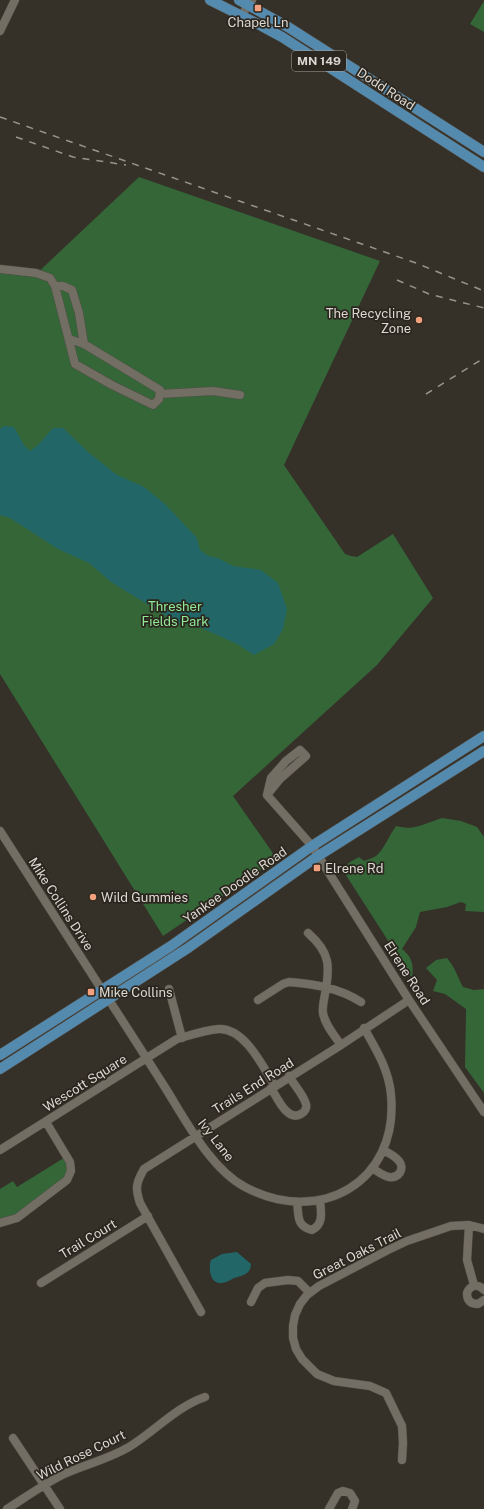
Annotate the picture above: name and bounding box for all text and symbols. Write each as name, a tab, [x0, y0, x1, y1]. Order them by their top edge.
marker: Chapel Ln	[253, 3, 263, 13]
place label: Chapel Ln	[228, 15, 288, 30]
road number: MN 149	[292, 51, 346, 71]
street label: Dodd Road	[354, 65, 418, 113]
place label: The Recycling Zone	[326, 306, 411, 336]
marker: The Recycling Zone	[414, 315, 424, 325]
park label: Thresher Fields Park	[141, 599, 209, 629]
street label: Yankee Doodle Road	[180, 844, 290, 926]
street label: Mike Collins Drive	[25, 855, 97, 953]
place label: Elrene Rd	[325, 861, 383, 876]
marker: Elrene Rd	[312, 863, 322, 873]
place label: Wild Gummies	[101, 890, 188, 905]
marker: Wild Gummies	[88, 892, 98, 902]
street label: Elrene Road	[381, 938, 433, 1008]
place label: Mike Collins	[99, 985, 172, 1000]
marker: Mike Collins	[86, 987, 96, 997]
street label: Wescott Square	[40, 1051, 130, 1115]
street label: Trails End Road	[210, 1055, 296, 1117]
street label: Ivy Lane	[195, 1116, 237, 1164]
street label: Trail Court	[57, 1216, 119, 1262]
street label: Great Oaks Trail	[310, 1225, 404, 1283]
street label: Wild Rose Court	[34, 1427, 128, 1483]

